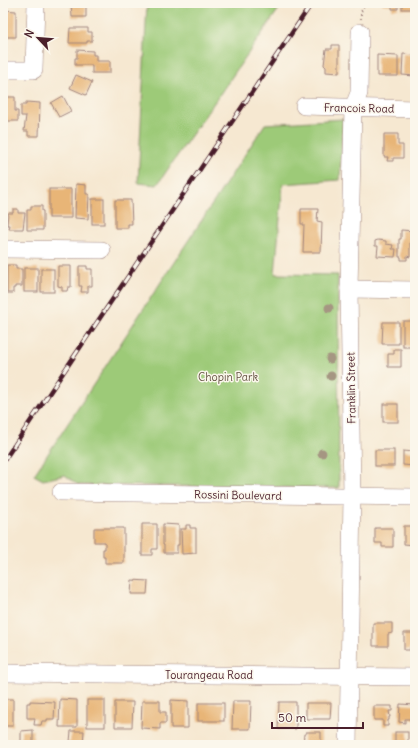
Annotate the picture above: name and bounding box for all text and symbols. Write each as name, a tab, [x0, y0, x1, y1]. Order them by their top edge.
north arrow	[18, 18, 58, 58]
text: N	[21, 27, 37, 40]
street label: Francois Road	[324, 100, 395, 116]
street label: Franklin Street	[343, 352, 359, 424]
park label: Chopin Park	[198, 370, 258, 384]
street label: Rossini Boulevard	[194, 487, 282, 503]
street label: Tourangeau Road	[165, 668, 253, 682]
scale bar	[272, 704, 363, 730]
text: 50 m	[278, 710, 307, 725]

